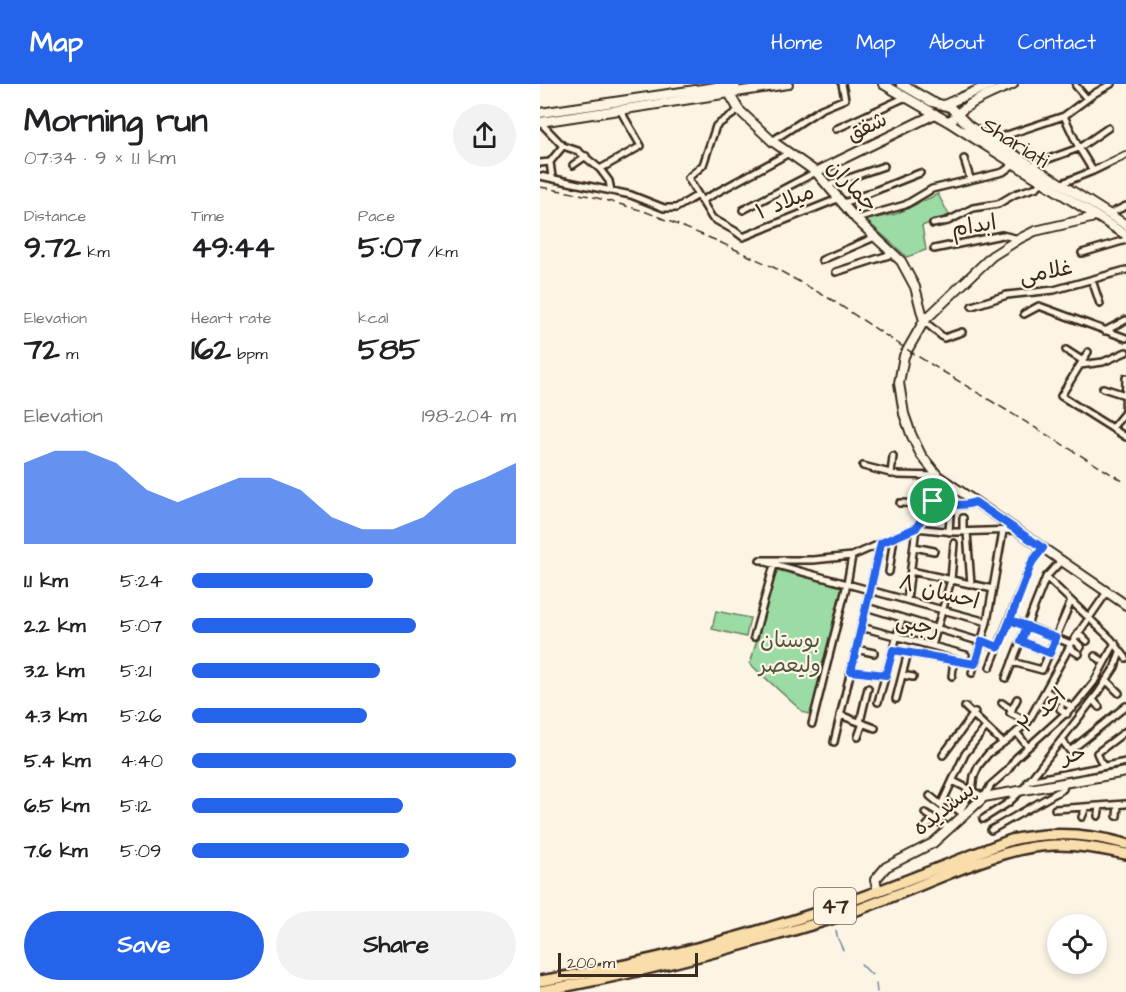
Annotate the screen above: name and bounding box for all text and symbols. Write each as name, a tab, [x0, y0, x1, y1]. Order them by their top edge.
text: Map	[30, 23, 83, 62]
text: Home	[771, 28, 823, 57]
text: Map	[856, 28, 896, 57]
text: About	[929, 28, 985, 57]
text: Contact	[1018, 28, 1096, 57]
text: Morning run	[24, 98, 208, 144]
button: share	[453, 104, 516, 167]
street label: شفق	[841, 104, 893, 150]
street label: Shariati	[975, 110, 1055, 176]
text: 07:34 · 9 × 1.1 km	[24, 144, 175, 172]
street label: جماران	[819, 152, 885, 220]
street label: میلاد ۱	[751, 176, 819, 228]
text: Distance	[24, 205, 86, 227]
text: Time	[191, 205, 225, 227]
text: Pace	[358, 205, 395, 227]
street label: ابدام	[949, 207, 999, 245]
text: 9.72	[24, 227, 81, 269]
text: 49:44	[191, 227, 274, 269]
text: 5:07	[358, 227, 422, 269]
text: km	[81, 241, 110, 263]
text: /km	[422, 241, 458, 263]
street label: غلامی	[1017, 252, 1075, 292]
text: Elevation	[24, 307, 87, 329]
text: Heart rate	[191, 307, 271, 329]
text: kcal	[358, 307, 389, 329]
text: 72	[24, 329, 60, 371]
text: 162	[191, 329, 231, 371]
text: 585	[358, 329, 420, 371]
text: m	[60, 343, 78, 365]
text: bpm	[231, 343, 268, 365]
text: Elevation	[24, 402, 103, 430]
text: 198–204 m	[422, 402, 516, 430]
pin	[907, 475, 958, 526]
icon: arrive	[916, 484, 949, 517]
street label: احسان ۸	[895, 566, 983, 618]
text: 1.1 km	[24, 567, 68, 595]
text: 5:24	[120, 567, 163, 595]
street label: رجبی	[893, 604, 943, 646]
text: 2.2 km	[24, 612, 86, 640]
text: 5:07	[120, 612, 162, 640]
park label: بوستان ولیعصر	[757, 625, 821, 681]
text: 3.2 km	[24, 657, 84, 685]
text: 5:21	[120, 657, 152, 685]
street label: احد ۲	[1011, 681, 1073, 741]
text: 4.3 km	[24, 702, 86, 730]
text: 5:26	[120, 702, 161, 730]
street label: حر	[1057, 737, 1089, 773]
text: 5.4 km	[24, 747, 90, 775]
text: 4:40	[120, 747, 163, 775]
street label: پسندیده	[906, 775, 982, 843]
text: 6.5 km	[24, 792, 89, 820]
text: 5:12	[120, 792, 152, 820]
text: 7.6 km	[24, 837, 88, 865]
text: 5:09	[120, 837, 162, 865]
road number: 47	[814, 888, 856, 924]
button: Save	[24, 911, 264, 980]
button: Share	[276, 911, 516, 980]
map controls	[1047, 914, 1107, 974]
button: locate	[1047, 914, 1107, 974]
scale bar	[558, 950, 698, 978]
text: 200 m	[567, 952, 615, 974]

